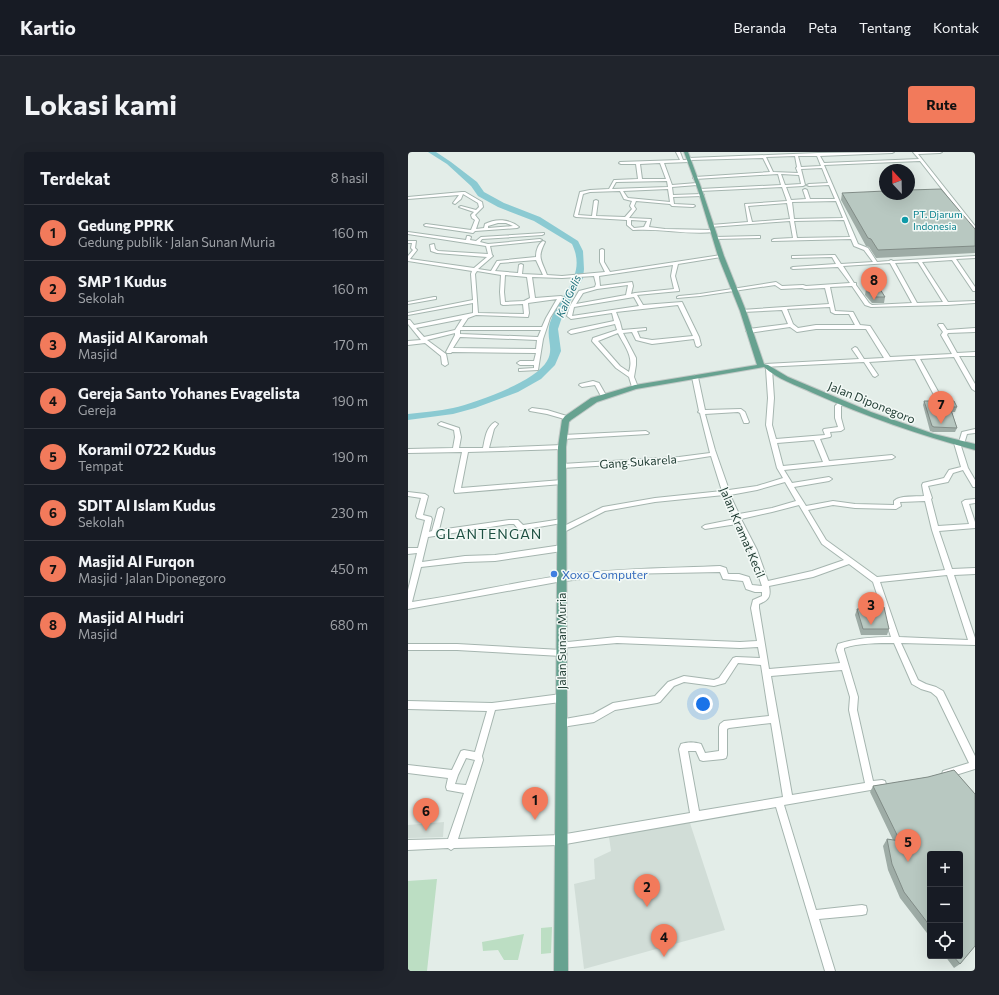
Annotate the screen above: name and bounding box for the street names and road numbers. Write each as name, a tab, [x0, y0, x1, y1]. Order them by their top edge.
street label: Jalan Diponegoro	[826, 378, 918, 427]
street label: Gang Sukarela	[599, 451, 677, 471]
street label: Jalan Kramat Kecil	[717, 484, 768, 580]
street label: Jalan Sunan Muria	[554, 593, 569, 689]

